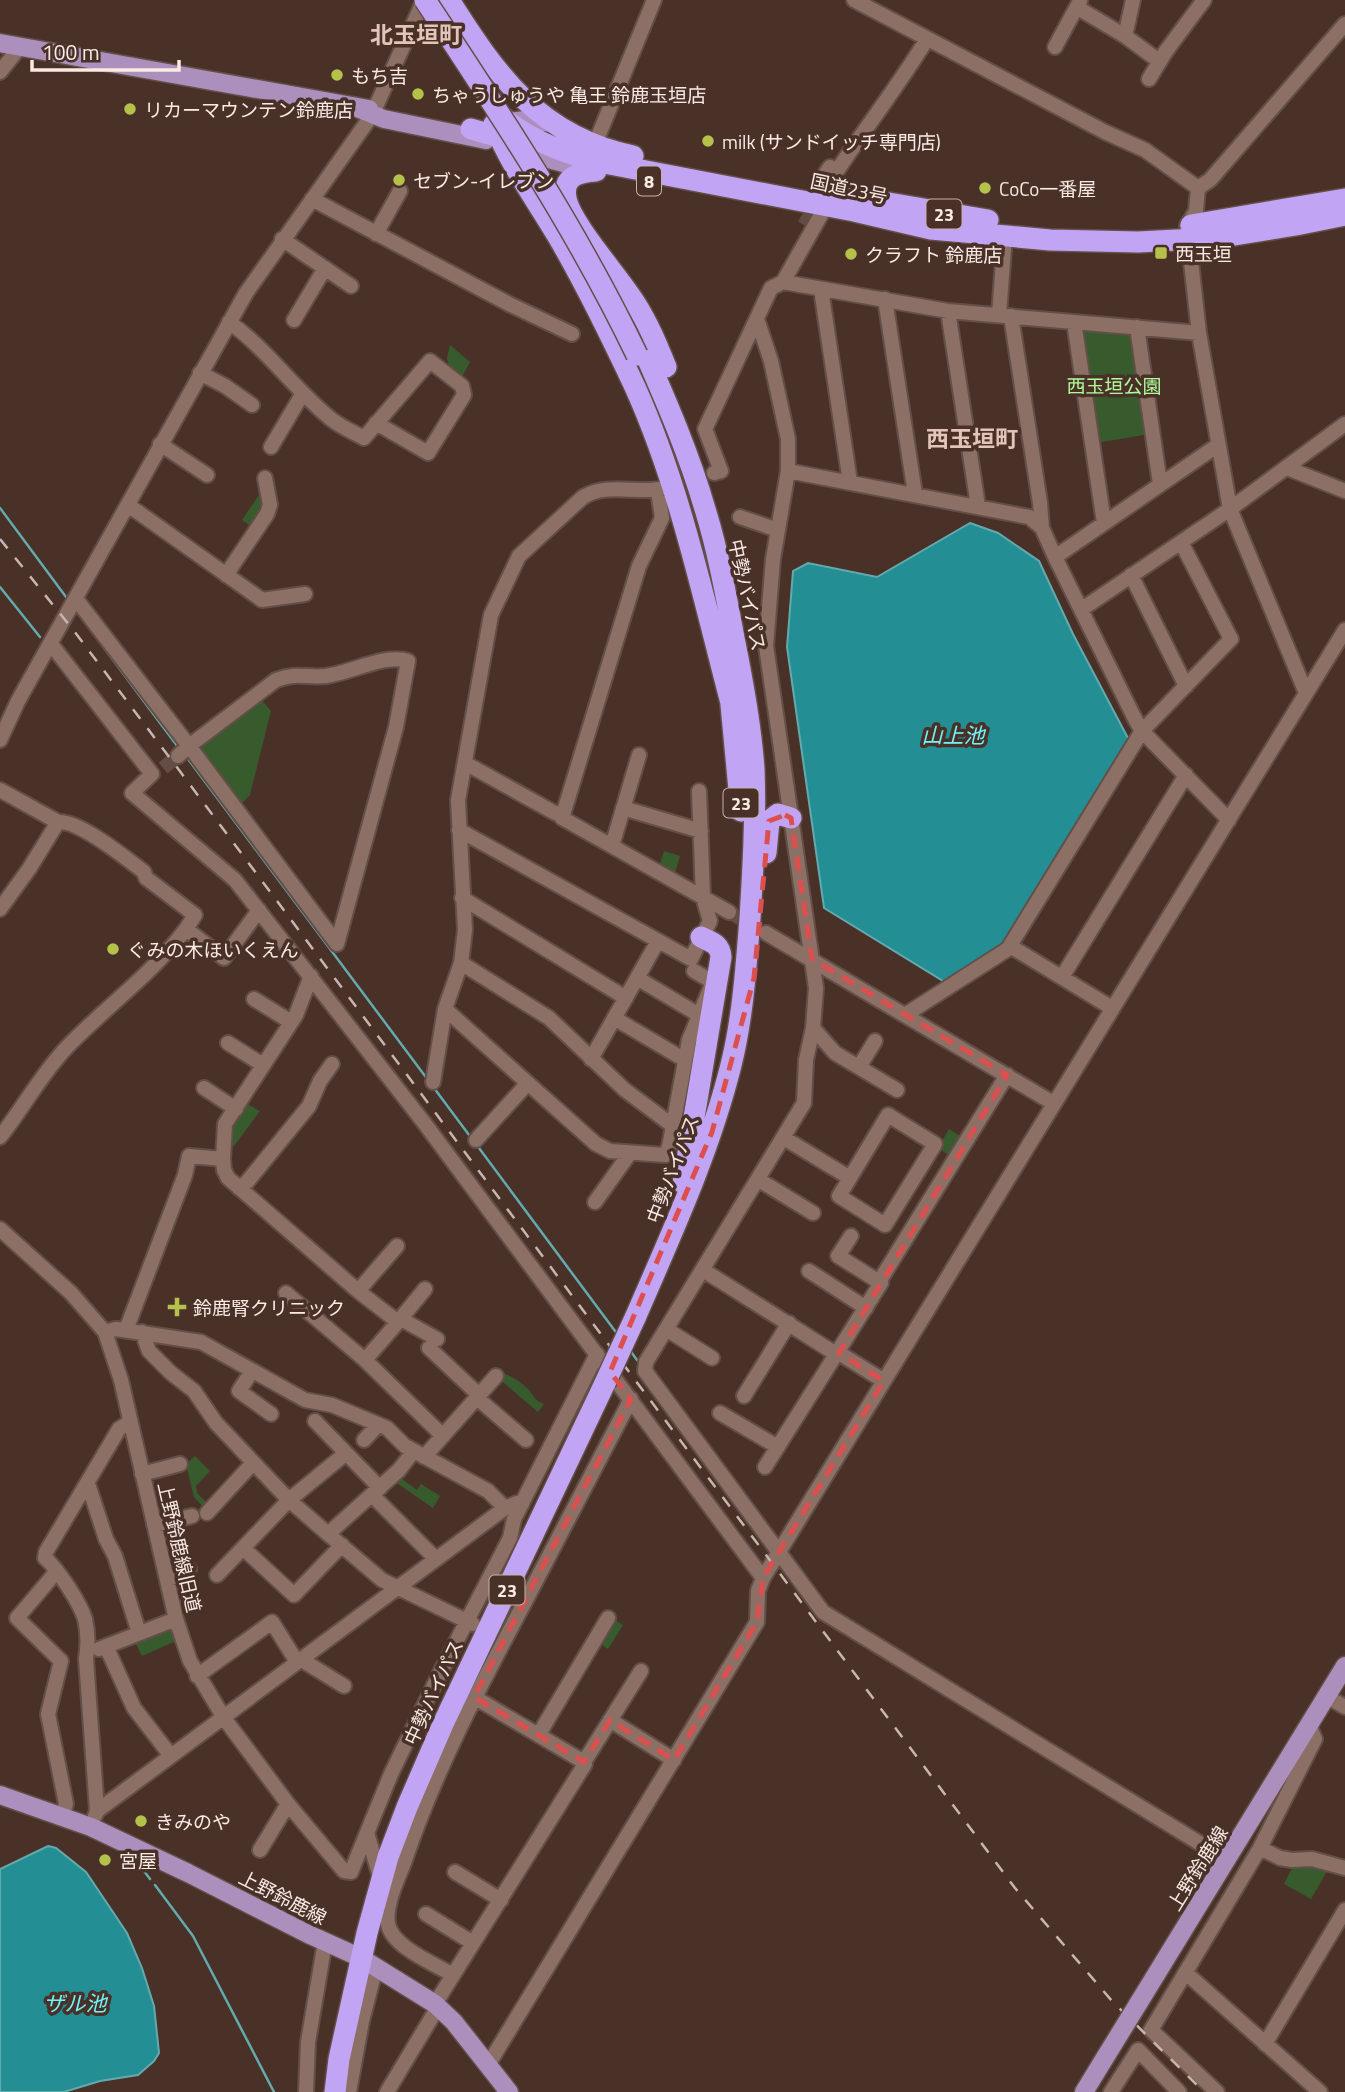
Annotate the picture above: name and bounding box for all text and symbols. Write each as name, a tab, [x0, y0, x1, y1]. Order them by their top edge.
district label: 北玉垣町	[370, 17, 462, 52]
scale bar	[32, 28, 178, 72]
text: 100 m	[42, 36, 99, 68]
place label: もち吉	[351, 61, 408, 90]
marker: もち吉	[329, 67, 345, 83]
place label: ちゃうしゅうや 亀王 鈴鹿玉垣店	[432, 80, 706, 109]
marker: ちゃうしゅうや 亀王 鈴鹿玉垣店	[410, 86, 426, 102]
place label: リカーマウンテン鈴鹿店	[144, 95, 353, 124]
marker: リカーマウンテン鈴鹿店	[122, 101, 138, 117]
place label: milk (サンドイッチ専門店)	[722, 127, 941, 156]
marker: milk (サンドイッチ専門店)	[700, 133, 716, 149]
place label: セブン-イレブン	[413, 166, 554, 195]
road number: 8	[637, 166, 661, 196]
street label: 国道23号	[808, 166, 890, 210]
marker: セブン-イレブン	[391, 172, 407, 188]
place label: CoCo一番屋	[999, 174, 1096, 203]
marker: CoCo一番屋	[977, 180, 993, 196]
road number: 23	[926, 200, 962, 229]
place label: 西玉垣	[1175, 239, 1232, 268]
place label: クラフト 鈴鹿店	[865, 240, 1002, 269]
marker: 西玉垣	[1153, 245, 1169, 261]
marker: クラフト 鈴鹿店	[843, 246, 859, 262]
park label: 西玉垣公園	[1066, 371, 1162, 400]
district label: 西玉垣町	[926, 421, 1018, 456]
street label: 中勢バイパス	[722, 536, 774, 654]
water label: 山上池	[922, 719, 986, 751]
road number: 23	[724, 788, 758, 818]
place label: ぐみの木ほいくえん	[127, 935, 299, 964]
marker: ぐみの木ほいくえん	[105, 941, 121, 957]
street label: 中勢バイパス	[638, 1111, 706, 1227]
place label: 鈴鹿腎クリニック	[193, 1293, 345, 1322]
marker: 鈴鹿腎クリニック	[167, 1297, 187, 1317]
street label: 上野鈴鹿線旧道	[151, 1479, 209, 1615]
road number: 23	[490, 1576, 524, 1604]
street label: 中勢バイパス	[396, 1634, 470, 1750]
place label: きみのや	[155, 1807, 231, 1836]
marker: きみのや	[133, 1813, 149, 1829]
street label: 上野鈴鹿線	[1160, 1820, 1234, 1916]
place label: 宮屋	[119, 1846, 157, 1875]
marker: 宮屋	[97, 1852, 113, 1868]
street label: 上野鈴鹿線	[234, 1863, 332, 1931]
water label: ザル池	[44, 1987, 108, 2019]

